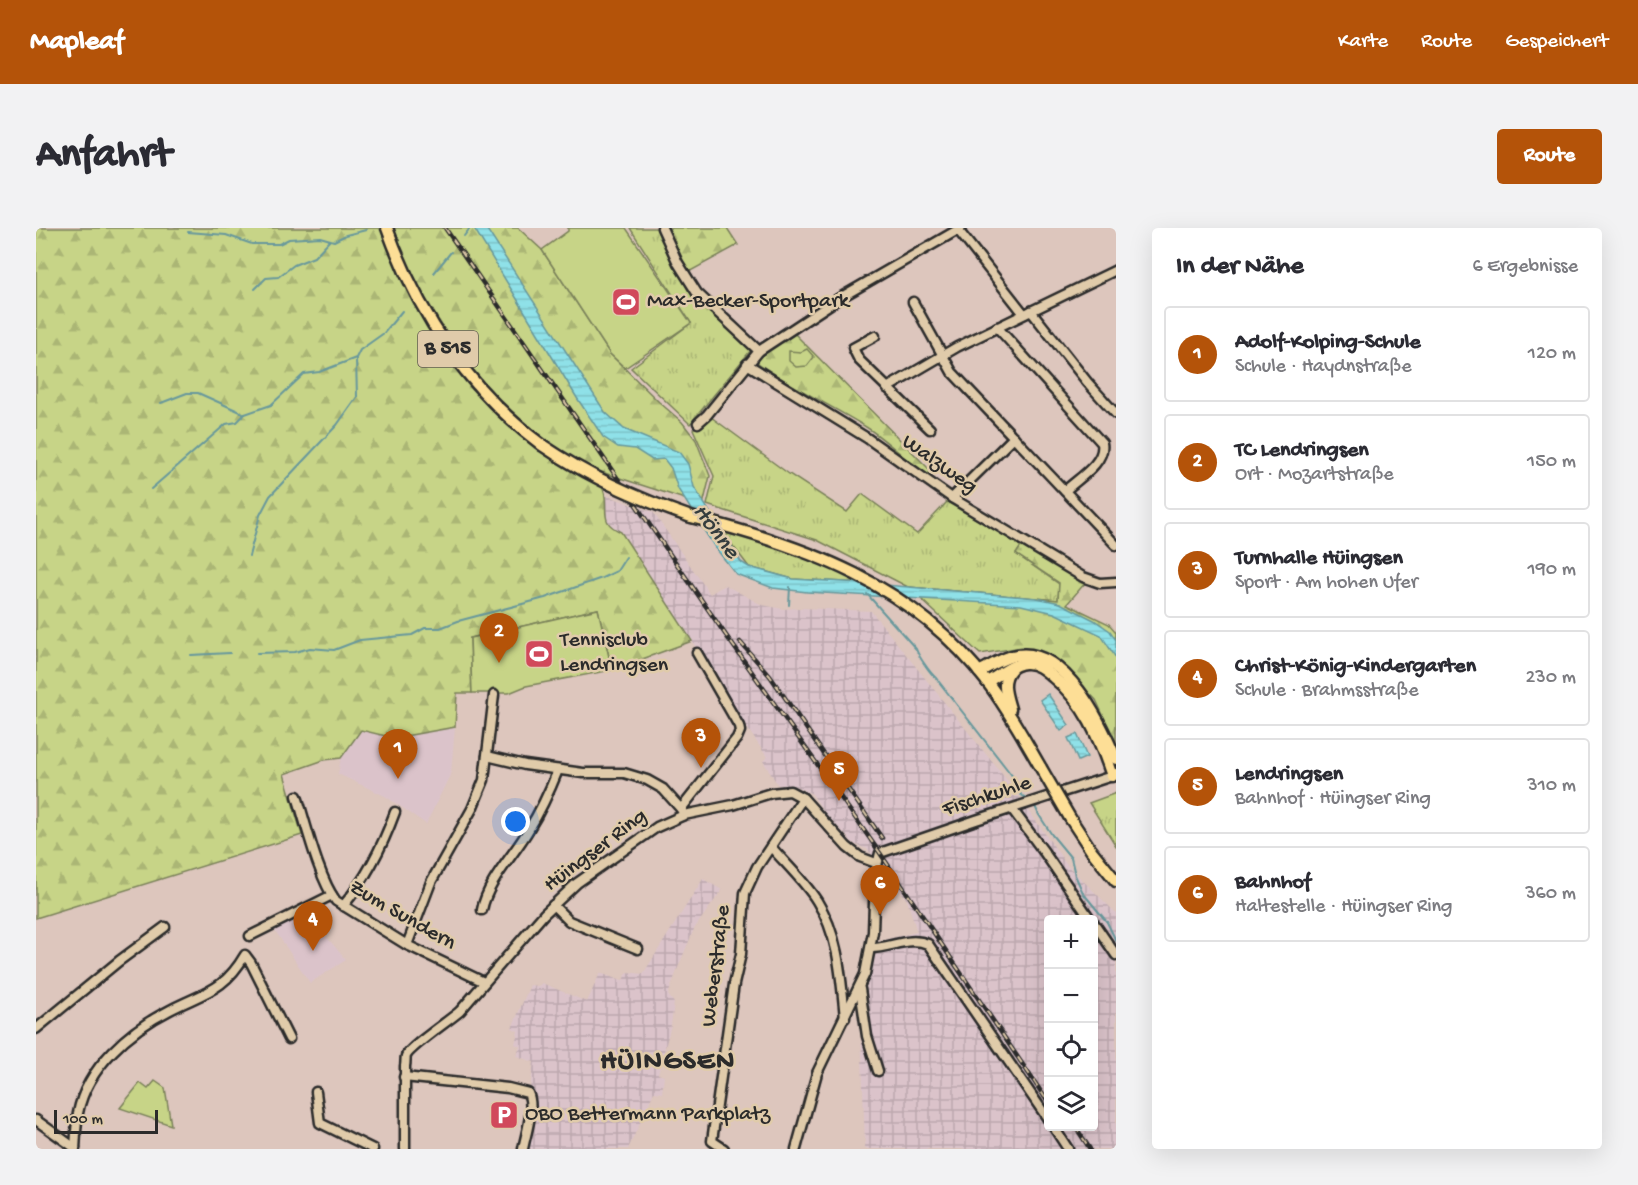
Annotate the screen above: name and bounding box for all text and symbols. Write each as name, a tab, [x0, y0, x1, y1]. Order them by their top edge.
text: Mapleaf	[30, 26, 124, 59]
text: Karte	[1338, 30, 1388, 55]
text: Route	[1421, 30, 1472, 55]
text: Gespeichert	[1505, 30, 1608, 55]
button: Route	[1497, 129, 1602, 184]
text: Anfahrt	[36, 132, 171, 181]
text: In der Nähe	[1176, 252, 1304, 283]
text: 6 Ergebnisse	[1472, 256, 1578, 279]
sports icon: Max-Becker-Sportpark	[610, 286, 642, 318]
place label: Max-Becker-Sportpark	[647, 289, 851, 315]
text: Adolf-Kolping-Schule	[1235, 330, 1421, 356]
road number: B 515	[418, 331, 478, 367]
text: 1	[1193, 343, 1202, 366]
text: 120 m	[1528, 343, 1576, 366]
text: Schule · Haydnstraße	[1235, 356, 1411, 379]
street label: Walzweg	[896, 430, 982, 500]
text: TC Lendringsen	[1235, 438, 1369, 464]
text: 2	[1193, 451, 1202, 474]
text: 150 m	[1527, 451, 1576, 474]
text: Ort · Mozartstraße	[1235, 464, 1394, 487]
water label: Hönne	[685, 499, 746, 567]
text: Turnhalle Hüingsen	[1235, 546, 1403, 572]
text: 3	[1192, 559, 1203, 582]
text: 190 m	[1528, 559, 1576, 582]
text: Sport · Am hohen Ufer	[1235, 572, 1418, 595]
pin: 2	[480, 614, 518, 663]
place label: Tennisclub Lendringsen	[558, 628, 669, 679]
sports icon: Tennisclub Lendringsen	[523, 638, 555, 670]
text: Christ-König-Kindergarten	[1235, 654, 1476, 680]
text: 4	[1193, 667, 1202, 690]
text: 230 m	[1526, 667, 1576, 690]
text: Schule · Brahmsstraße	[1235, 680, 1419, 703]
pin: 3	[682, 718, 720, 768]
pin: 1	[378, 730, 418, 779]
pin: 5	[820, 752, 858, 801]
text: Lendringsen	[1235, 762, 1343, 788]
street label: Fischkuhle	[938, 770, 1035, 824]
text: 5	[1192, 775, 1203, 798]
text: 310 m	[1527, 775, 1576, 798]
text: Bahnhof · Hüingser Ring	[1235, 788, 1431, 811]
street label: Hüingser Ring	[539, 804, 653, 898]
your location	[501, 807, 530, 836]
pin: 6	[860, 866, 900, 915]
text: Bahnhof	[1235, 870, 1311, 896]
street label: Zum Sundern	[344, 875, 460, 957]
text: 6	[1192, 883, 1203, 906]
text: 360 m	[1525, 883, 1576, 906]
text: Haltestelle · Hüingser Ring	[1235, 896, 1452, 919]
pin: 4	[294, 902, 332, 951]
street label: Weberstraße	[697, 903, 737, 1028]
map controls	[1044, 915, 1098, 1131]
button: +	[1044, 915, 1098, 969]
button: −	[1044, 969, 1098, 1023]
button: locate	[1044, 1023, 1098, 1077]
district label: HÜINGSEN	[600, 1046, 736, 1079]
button: layers	[1044, 1077, 1098, 1131]
parking icon: OBO Bettermann Parkplatz	[488, 1099, 520, 1131]
place label: OBO Bettermann Parkplatz	[525, 1102, 771, 1128]
scale bar	[54, 1107, 158, 1134]
text: 100 m	[63, 1111, 103, 1130]

